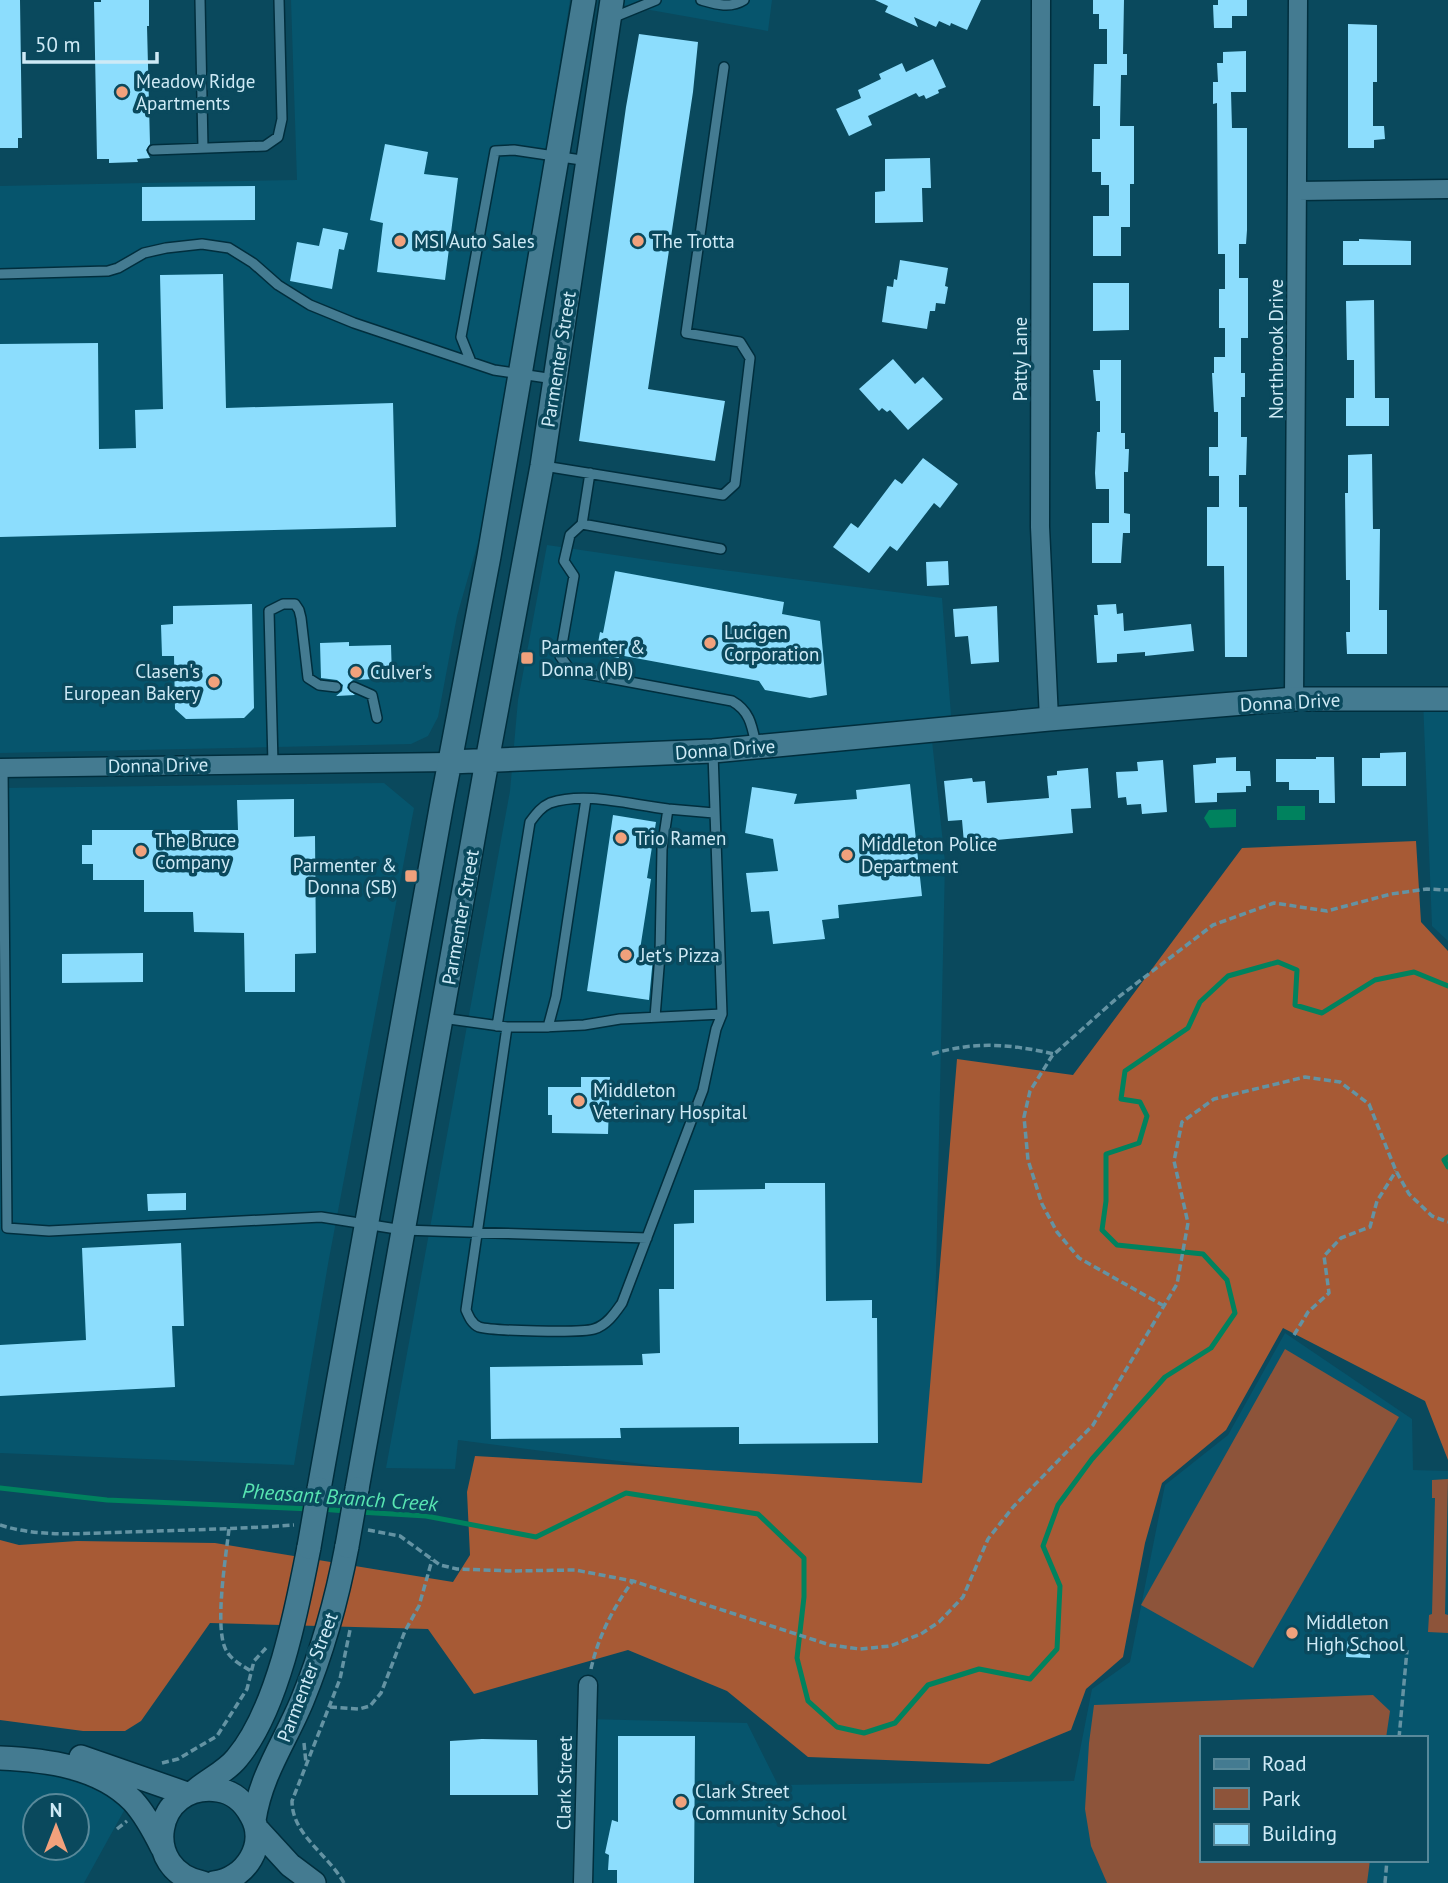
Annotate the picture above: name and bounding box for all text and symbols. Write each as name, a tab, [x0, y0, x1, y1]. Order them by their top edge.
scale bar	[24, 21, 158, 65]
text: 50 m	[35, 31, 81, 58]
place label: Meadow Ridge Apartments	[136, 69, 255, 115]
marker: Meadow Ridge Apartments	[114, 84, 130, 100]
place label: MSI Auto Sales	[414, 229, 535, 253]
place label: The Trotta	[652, 229, 735, 253]
marker: MSI Auto Sales	[392, 233, 408, 249]
marker: The Trotta	[630, 233, 646, 249]
street label: Northbrook Drive	[1264, 279, 1288, 419]
street label: Parmenter Street	[535, 289, 581, 429]
street label: Patty Lane	[1008, 317, 1032, 401]
place label: Lucigen Corporation	[724, 620, 819, 666]
place label: Parmenter & Donna (NB)	[541, 635, 645, 681]
marker: Lucigen Corporation	[702, 635, 718, 651]
marker: Parmenter & Donna (NB)	[519, 650, 535, 666]
place label: Clasen's European Bakery	[64, 659, 200, 705]
place label: Culver's	[370, 660, 432, 684]
marker: Culver's	[348, 664, 364, 680]
marker: Clasen's European Bakery	[206, 674, 222, 690]
street label: Donna Drive	[1239, 687, 1341, 717]
street label: Donna Drive	[674, 734, 776, 764]
street label: Donna Drive	[108, 752, 208, 778]
place label: Trio Ramen	[635, 826, 726, 850]
place label: The Bruce Company	[155, 828, 236, 874]
marker: Trio Ramen	[613, 830, 629, 846]
place label: Middleton Police Department	[861, 832, 997, 878]
marker: The Bruce Company	[133, 843, 149, 859]
street label: Parmenter Street	[436, 847, 484, 987]
marker: Middleton Police Department	[839, 847, 855, 863]
place label: Parmenter & Donna (SB)	[293, 853, 397, 899]
marker: Parmenter & Donna (SB)	[403, 868, 419, 884]
place label: Jet's Pizza	[639, 943, 720, 967]
marker: Jet's Pizza	[618, 947, 634, 963]
place label: Middleton Veterinary Hospital	[592, 1078, 747, 1124]
marker: Middleton Veterinary Hospital	[571, 1093, 587, 1109]
water label: Pheasant Branch Creek	[241, 1477, 440, 1517]
street label: Parmenter Street	[271, 1608, 343, 1745]
place label: Middleton High School	[1306, 1610, 1405, 1656]
marker: Middleton High School	[1284, 1625, 1300, 1641]
street label: Clark Street	[551, 1735, 577, 1830]
legend	[1200, 1736, 1427, 1862]
text: Road	[1262, 1750, 1306, 1777]
place label: Clark Street Community School	[695, 1779, 847, 1825]
text: Park	[1262, 1785, 1301, 1812]
north arrow	[21, 1792, 91, 1862]
marker: Clark Street Community School	[673, 1794, 689, 1810]
text: N	[50, 1798, 62, 1822]
text: Building	[1262, 1820, 1337, 1847]

